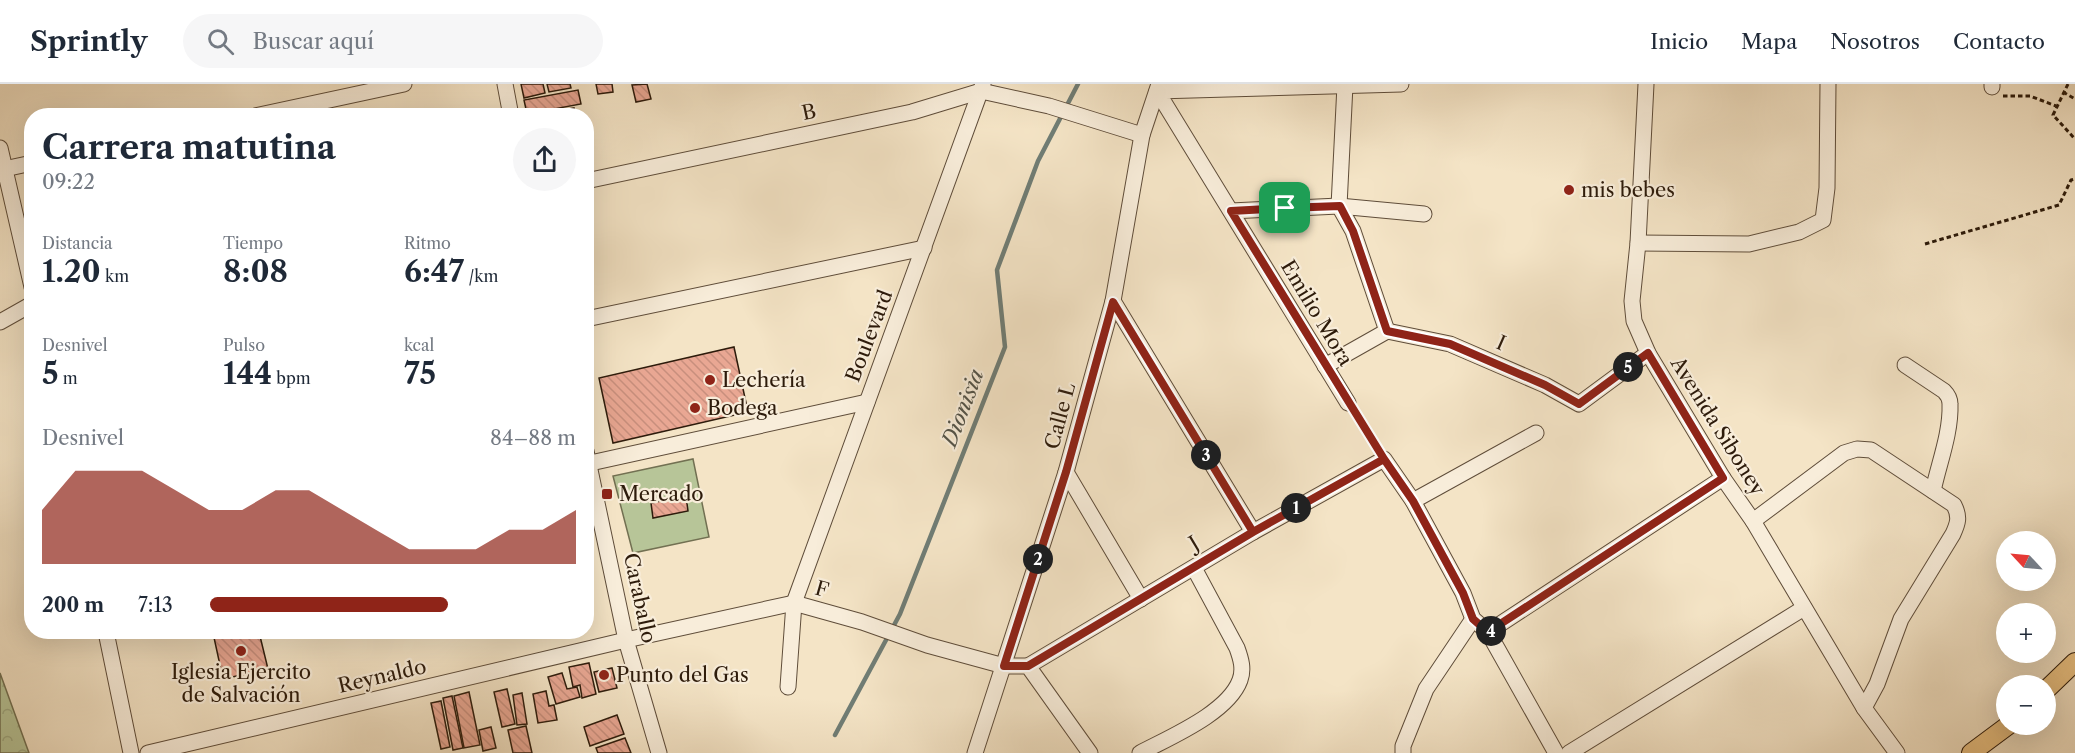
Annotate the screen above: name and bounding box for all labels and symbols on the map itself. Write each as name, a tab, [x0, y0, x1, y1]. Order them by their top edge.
street label: B	[800, 99, 818, 125]
place label: mis bebes	[1581, 178, 1675, 202]
pin	[1259, 182, 1310, 233]
marker: mis bebes	[1562, 183, 1576, 197]
street label: Emilio Mora	[1276, 256, 1358, 371]
street label: Boulevard	[841, 287, 897, 385]
street label: I	[1493, 331, 1509, 355]
pin: 5	[1613, 352, 1643, 382]
street label: Avenida Siboney	[1665, 352, 1771, 500]
water label: Dionisia	[936, 365, 989, 452]
place label: Lechería	[722, 368, 806, 392]
marker: Lechería	[703, 373, 717, 387]
street label: Calle L	[1040, 380, 1080, 452]
place label: Bodega	[707, 396, 778, 420]
marker: Bodega	[688, 401, 702, 415]
pin: 3	[1191, 440, 1221, 470]
place label: Mercado	[619, 482, 704, 506]
marker: Mercado	[600, 487, 614, 501]
pin: 1	[1281, 493, 1311, 523]
street label: J	[1182, 531, 1203, 557]
north arrow	[1996, 531, 2056, 591]
pin: 2	[1023, 544, 1053, 574]
street label: Caraballo	[619, 551, 661, 645]
street label: F	[812, 576, 832, 602]
pin: 4	[1476, 616, 1506, 646]
marker: Iglesia Ejercito de Salvación	[234, 644, 248, 658]
street label: Reynaldo	[335, 654, 429, 698]
place label: Iglesia Ejercito de Salvación	[171, 660, 311, 707]
place label: Punto del Gas	[616, 663, 749, 687]
marker: Punto del Gas	[597, 668, 611, 682]

